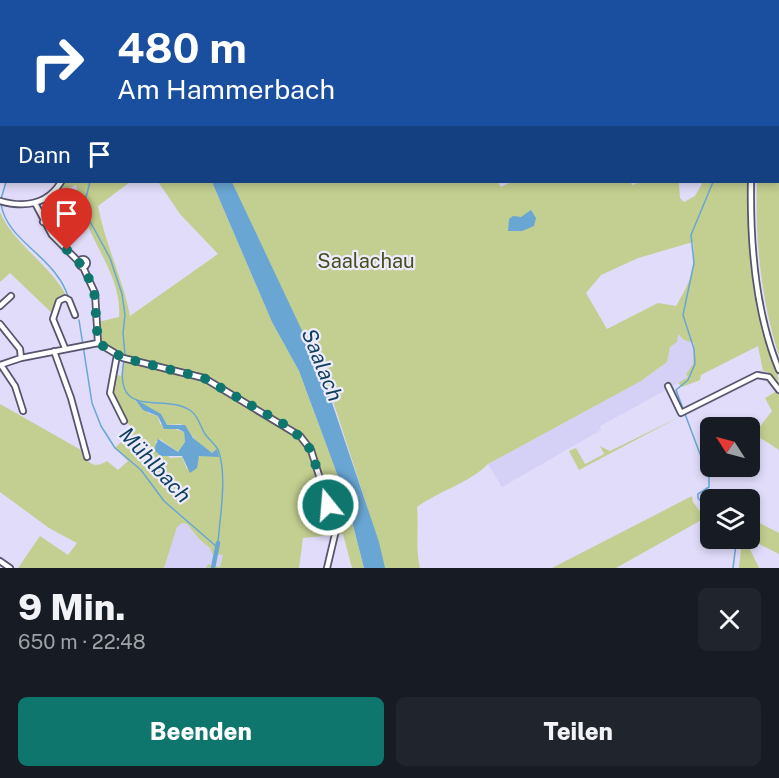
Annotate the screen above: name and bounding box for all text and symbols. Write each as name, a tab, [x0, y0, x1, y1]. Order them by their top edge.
text: 480 m	[117, 23, 247, 72]
icon: right	[18, 24, 96, 102]
text: Am Hammerbach	[117, 73, 335, 105]
icon: arrive	[83, 138, 116, 171]
text: Dann	[18, 142, 71, 168]
pin	[41, 188, 92, 250]
icon: arrive	[50, 197, 83, 230]
park label: Saalachau	[317, 249, 415, 273]
water label: Saalach	[297, 325, 348, 405]
north arrow	[700, 417, 760, 477]
map controls	[700, 417, 760, 549]
water label: Mühlbach	[114, 422, 196, 507]
position arrow	[296, 473, 360, 537]
button: layers	[700, 489, 760, 549]
text: 9 Min.	[18, 586, 126, 628]
button: close	[698, 588, 761, 651]
text: 650 m · 22:48	[18, 630, 146, 654]
button: Beenden	[18, 697, 384, 766]
button: Teilen	[396, 697, 761, 766]

